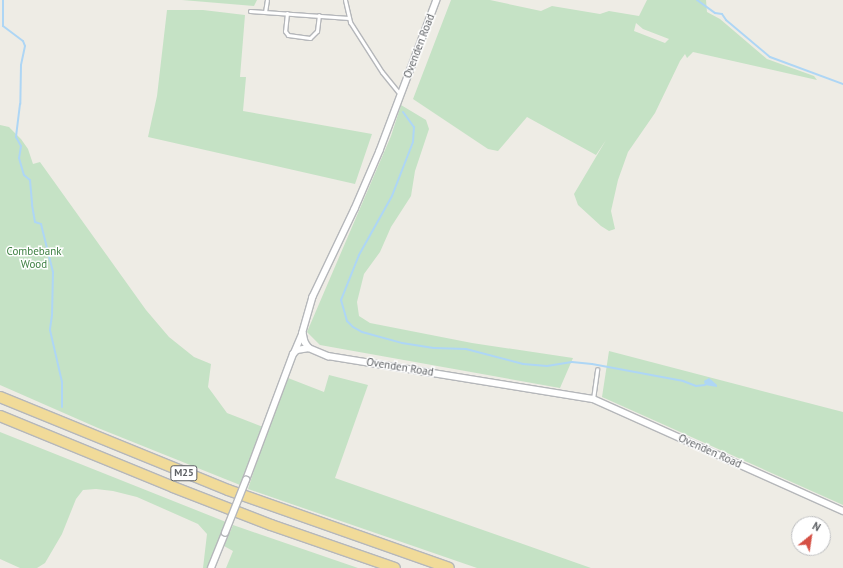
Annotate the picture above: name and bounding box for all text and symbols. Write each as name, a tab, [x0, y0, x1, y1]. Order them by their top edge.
street label: Ovenden Road	[401, 12, 437, 80]
park label: Combebank Wood	[7, 245, 61, 271]
street label: Ovenden Road	[365, 355, 435, 379]
street label: Ovenden Road	[676, 431, 744, 471]
road number: M25	[170, 465, 198, 481]
north arrow	[791, 516, 831, 556]
text: N	[810, 519, 823, 534]

